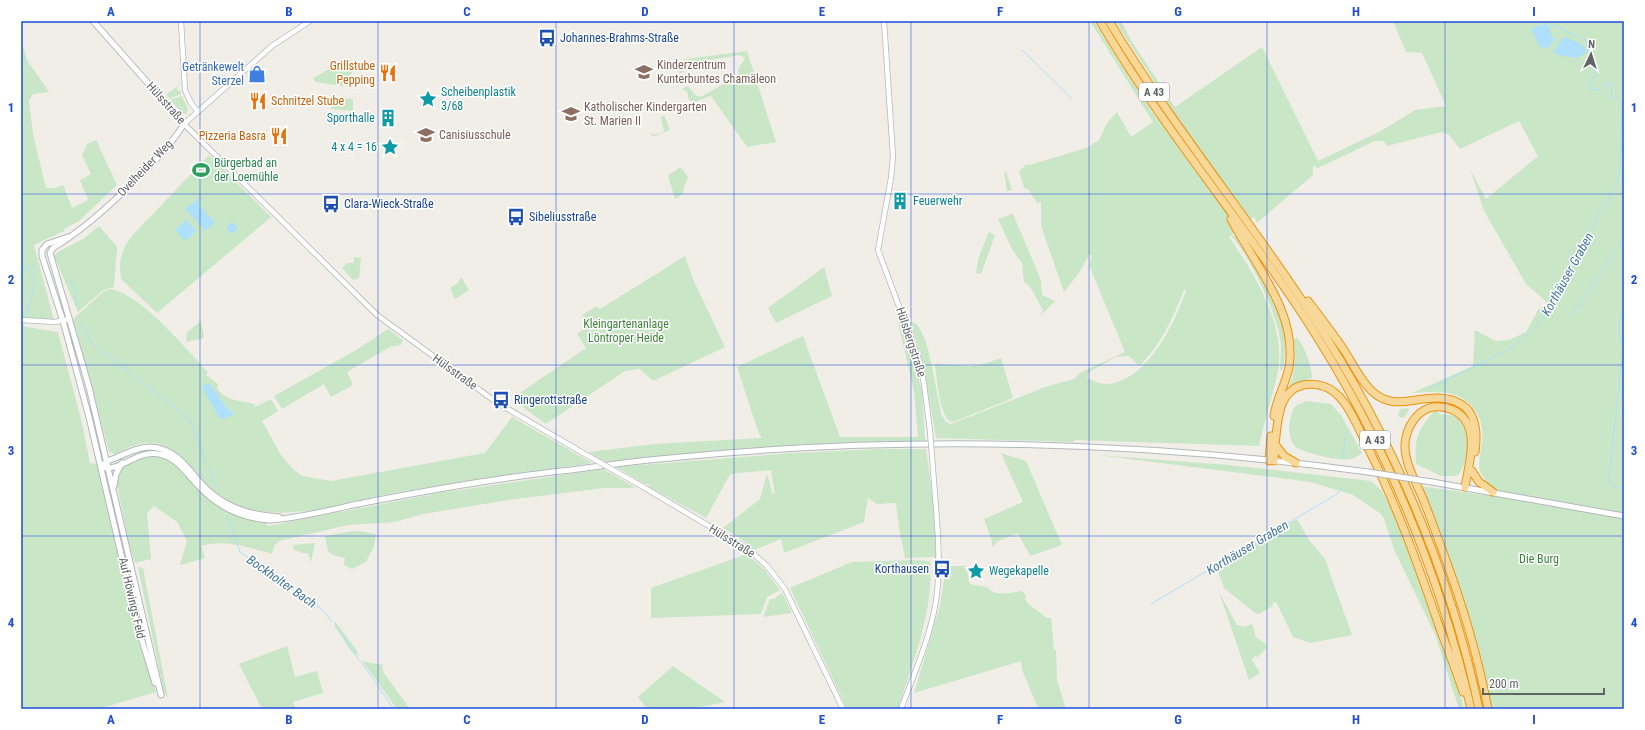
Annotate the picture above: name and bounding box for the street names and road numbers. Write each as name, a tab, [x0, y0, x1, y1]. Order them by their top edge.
street label: Hülsstraße	[144, 79, 189, 127]
road number: A 43	[1139, 83, 1169, 101]
street label: Ovelheider Weg	[115, 137, 176, 199]
street label: Hülsbergstraße	[893, 305, 929, 379]
street label: Hülsstraße	[430, 351, 480, 393]
road number: A 43	[1360, 431, 1390, 449]
street label: Hülsstraße	[706, 521, 758, 561]
street label: Auf Höwings Feld	[116, 556, 148, 640]

